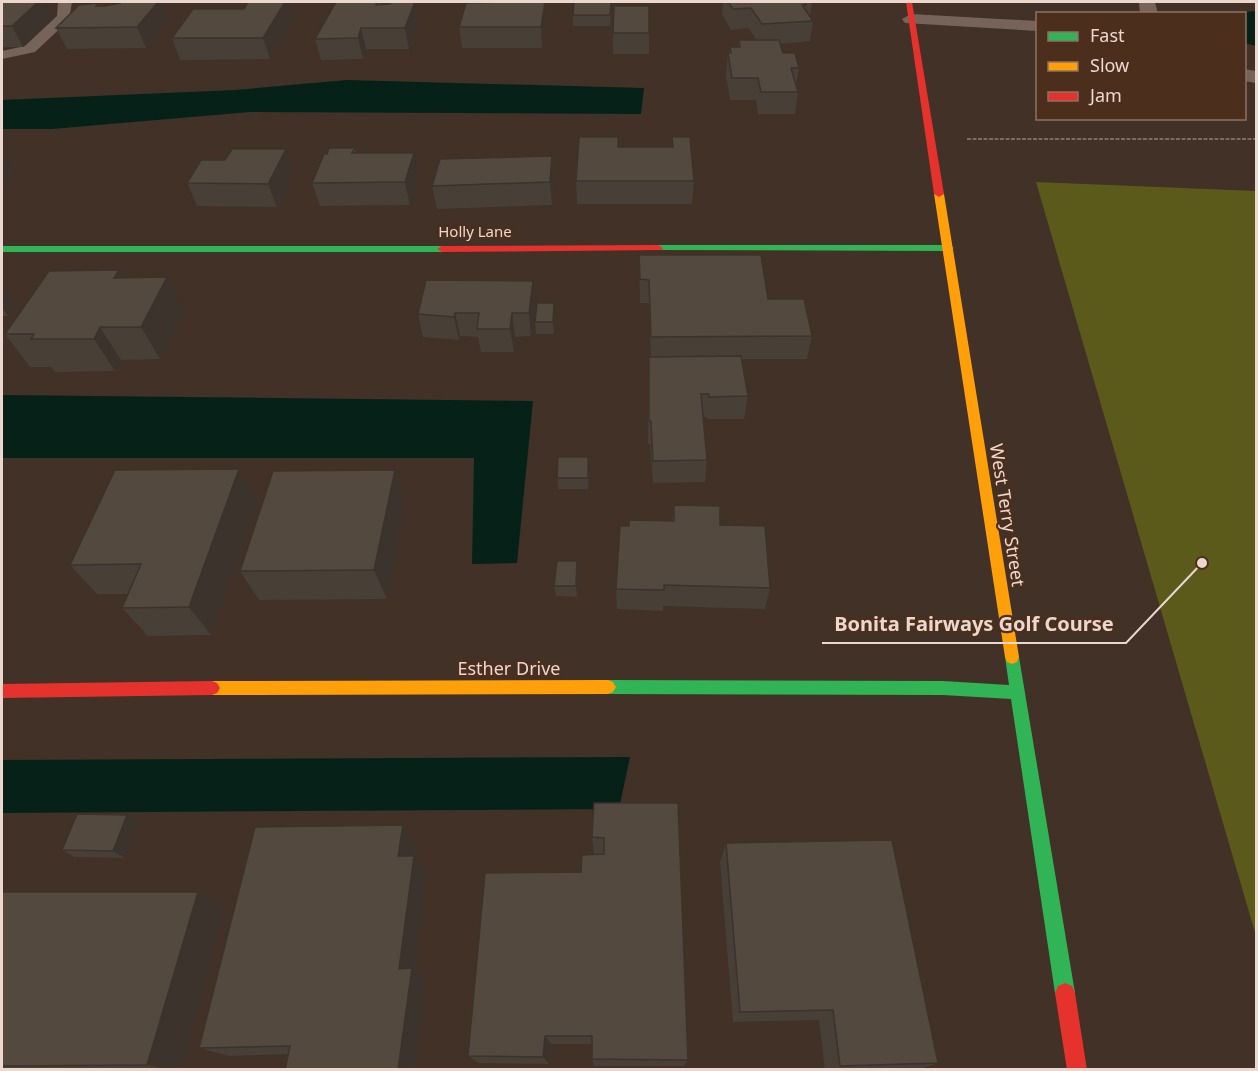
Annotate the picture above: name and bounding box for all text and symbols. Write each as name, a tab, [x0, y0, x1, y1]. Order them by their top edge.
legend	[1036, 12, 1246, 120]
text: Fast	[1090, 23, 1125, 47]
text: Slow	[1090, 53, 1129, 77]
text: Jam	[1088, 83, 1122, 107]
street label: Holly Lane	[438, 221, 512, 241]
street label: West Terry Street	[985, 442, 1031, 589]
callout: Bonita Fairways Golf Course	[822, 605, 1126, 643]
text: Bonita Fairways Golf Course	[834, 610, 1114, 637]
street label: Esther Drive	[457, 656, 561, 680]

